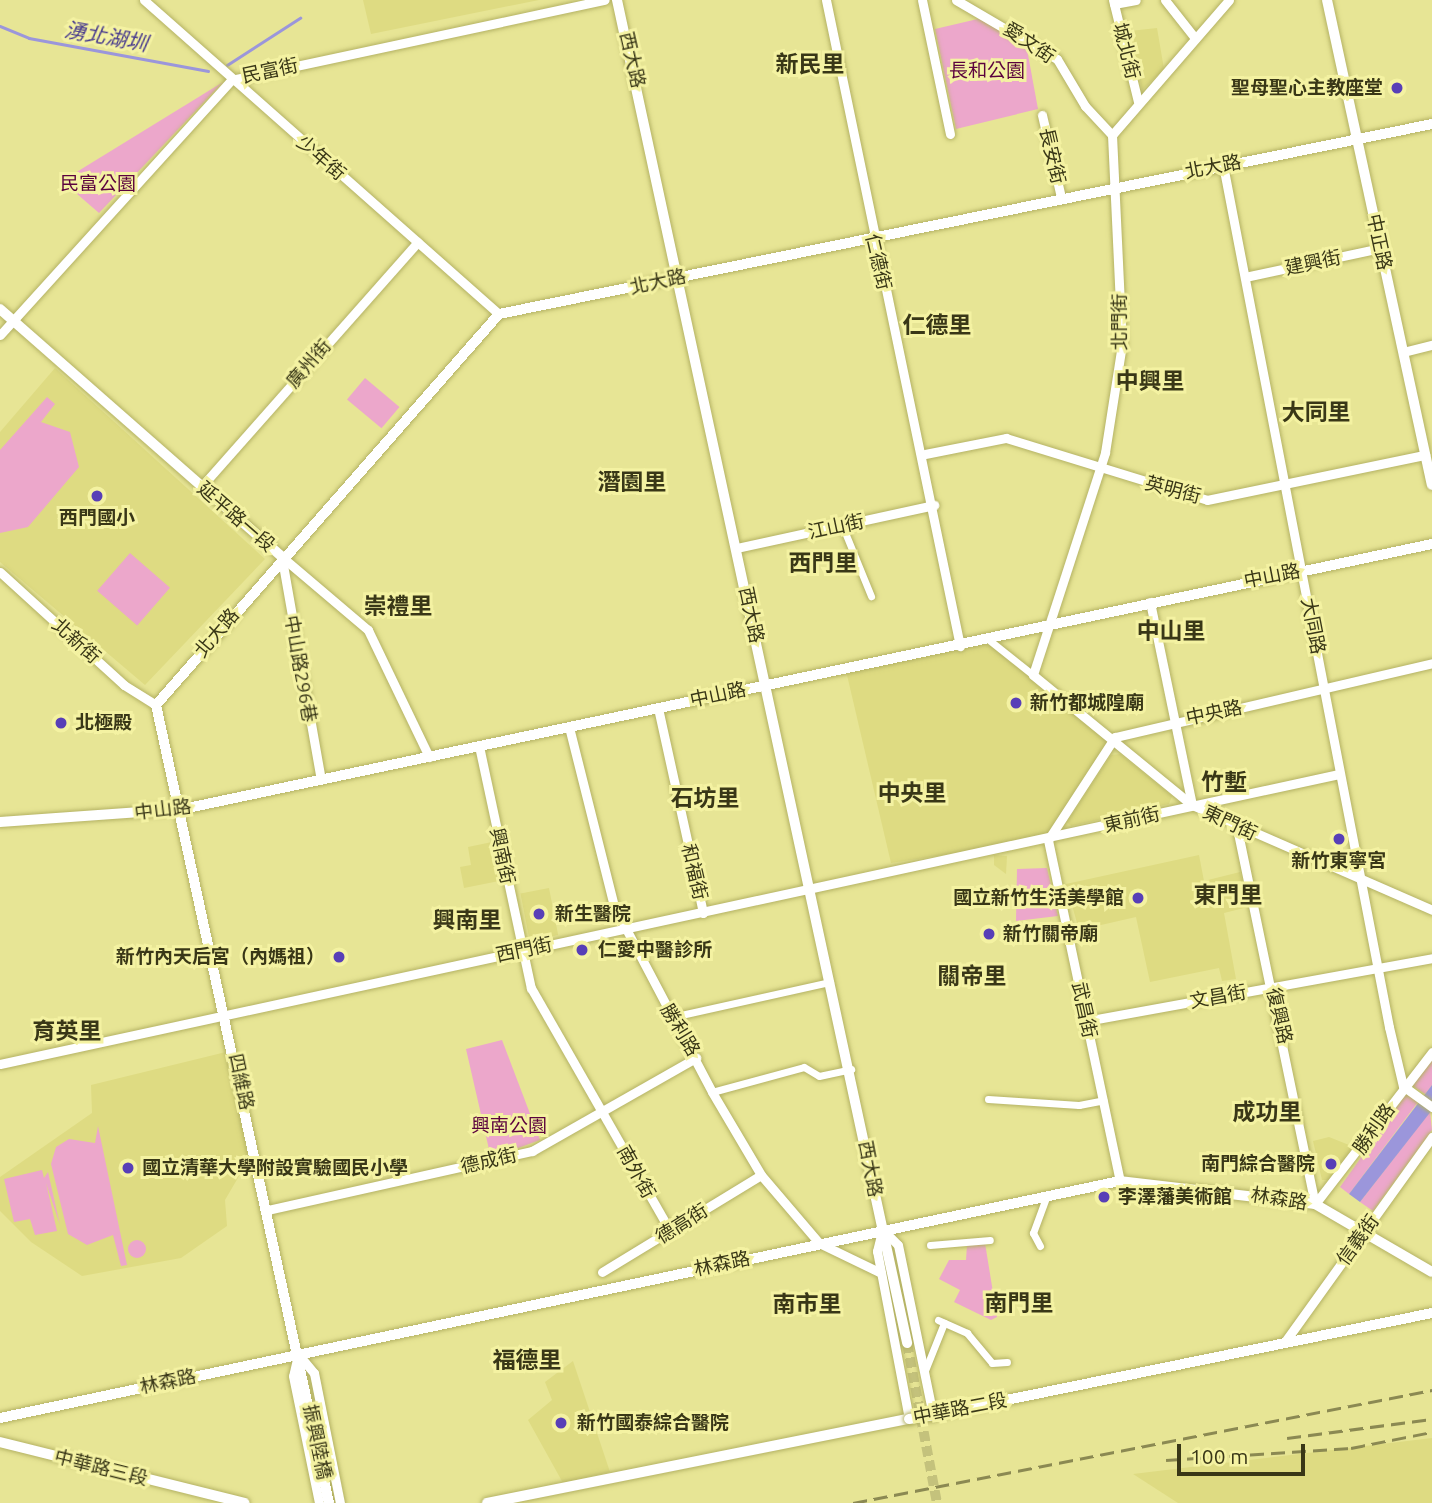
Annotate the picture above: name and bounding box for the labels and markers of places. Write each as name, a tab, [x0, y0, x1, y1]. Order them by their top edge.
place label: 聖母聖心主教座堂	[1231, 77, 1383, 99]
marker: 聖母聖心主教座堂	[1389, 80, 1405, 96]
marker: 西門國小	[89, 488, 105, 504]
place label: 西門國小	[59, 507, 135, 529]
place label: 新竹都城隍廟	[1030, 692, 1144, 714]
marker: 新竹都城隍廟	[1008, 695, 1024, 711]
place label: 北極殿	[75, 712, 132, 734]
marker: 北極殿	[53, 715, 69, 731]
marker: 新竹東寧宮	[1331, 831, 1347, 847]
place label: 新竹東寧宮	[1292, 850, 1386, 872]
place label: 國立新竹生活美學館	[953, 887, 1124, 909]
marker: 國立新竹生活美學館	[1130, 890, 1146, 906]
place label: 新生醫院	[555, 903, 631, 925]
marker: 新生醫院	[529, 904, 549, 924]
place label: 新竹關帝廟	[1003, 923, 1098, 945]
marker: 新竹關帝廟	[981, 926, 997, 942]
place label: 仁愛中醫診所	[598, 939, 712, 961]
marker: 仁愛中醫診所	[572, 940, 592, 960]
place label: 新竹內天后宮（內媽祖）	[116, 946, 325, 968]
marker: 新竹內天后宮（內媽祖）	[331, 949, 347, 965]
place label: 南門綜合醫院	[1201, 1153, 1315, 1175]
marker: 南門綜合醫院	[1321, 1154, 1341, 1174]
place label: 國立清華大學附設實驗國民小學	[142, 1157, 408, 1179]
marker: 國立清華大學附設實驗國民小學	[120, 1160, 136, 1176]
place label: 李澤藩美術館	[1118, 1186, 1232, 1208]
marker: 李澤藩美術館	[1096, 1189, 1112, 1205]
place label: 新竹國泰綜合醫院	[577, 1412, 729, 1434]
marker: 新竹國泰綜合醫院	[551, 1413, 571, 1433]

